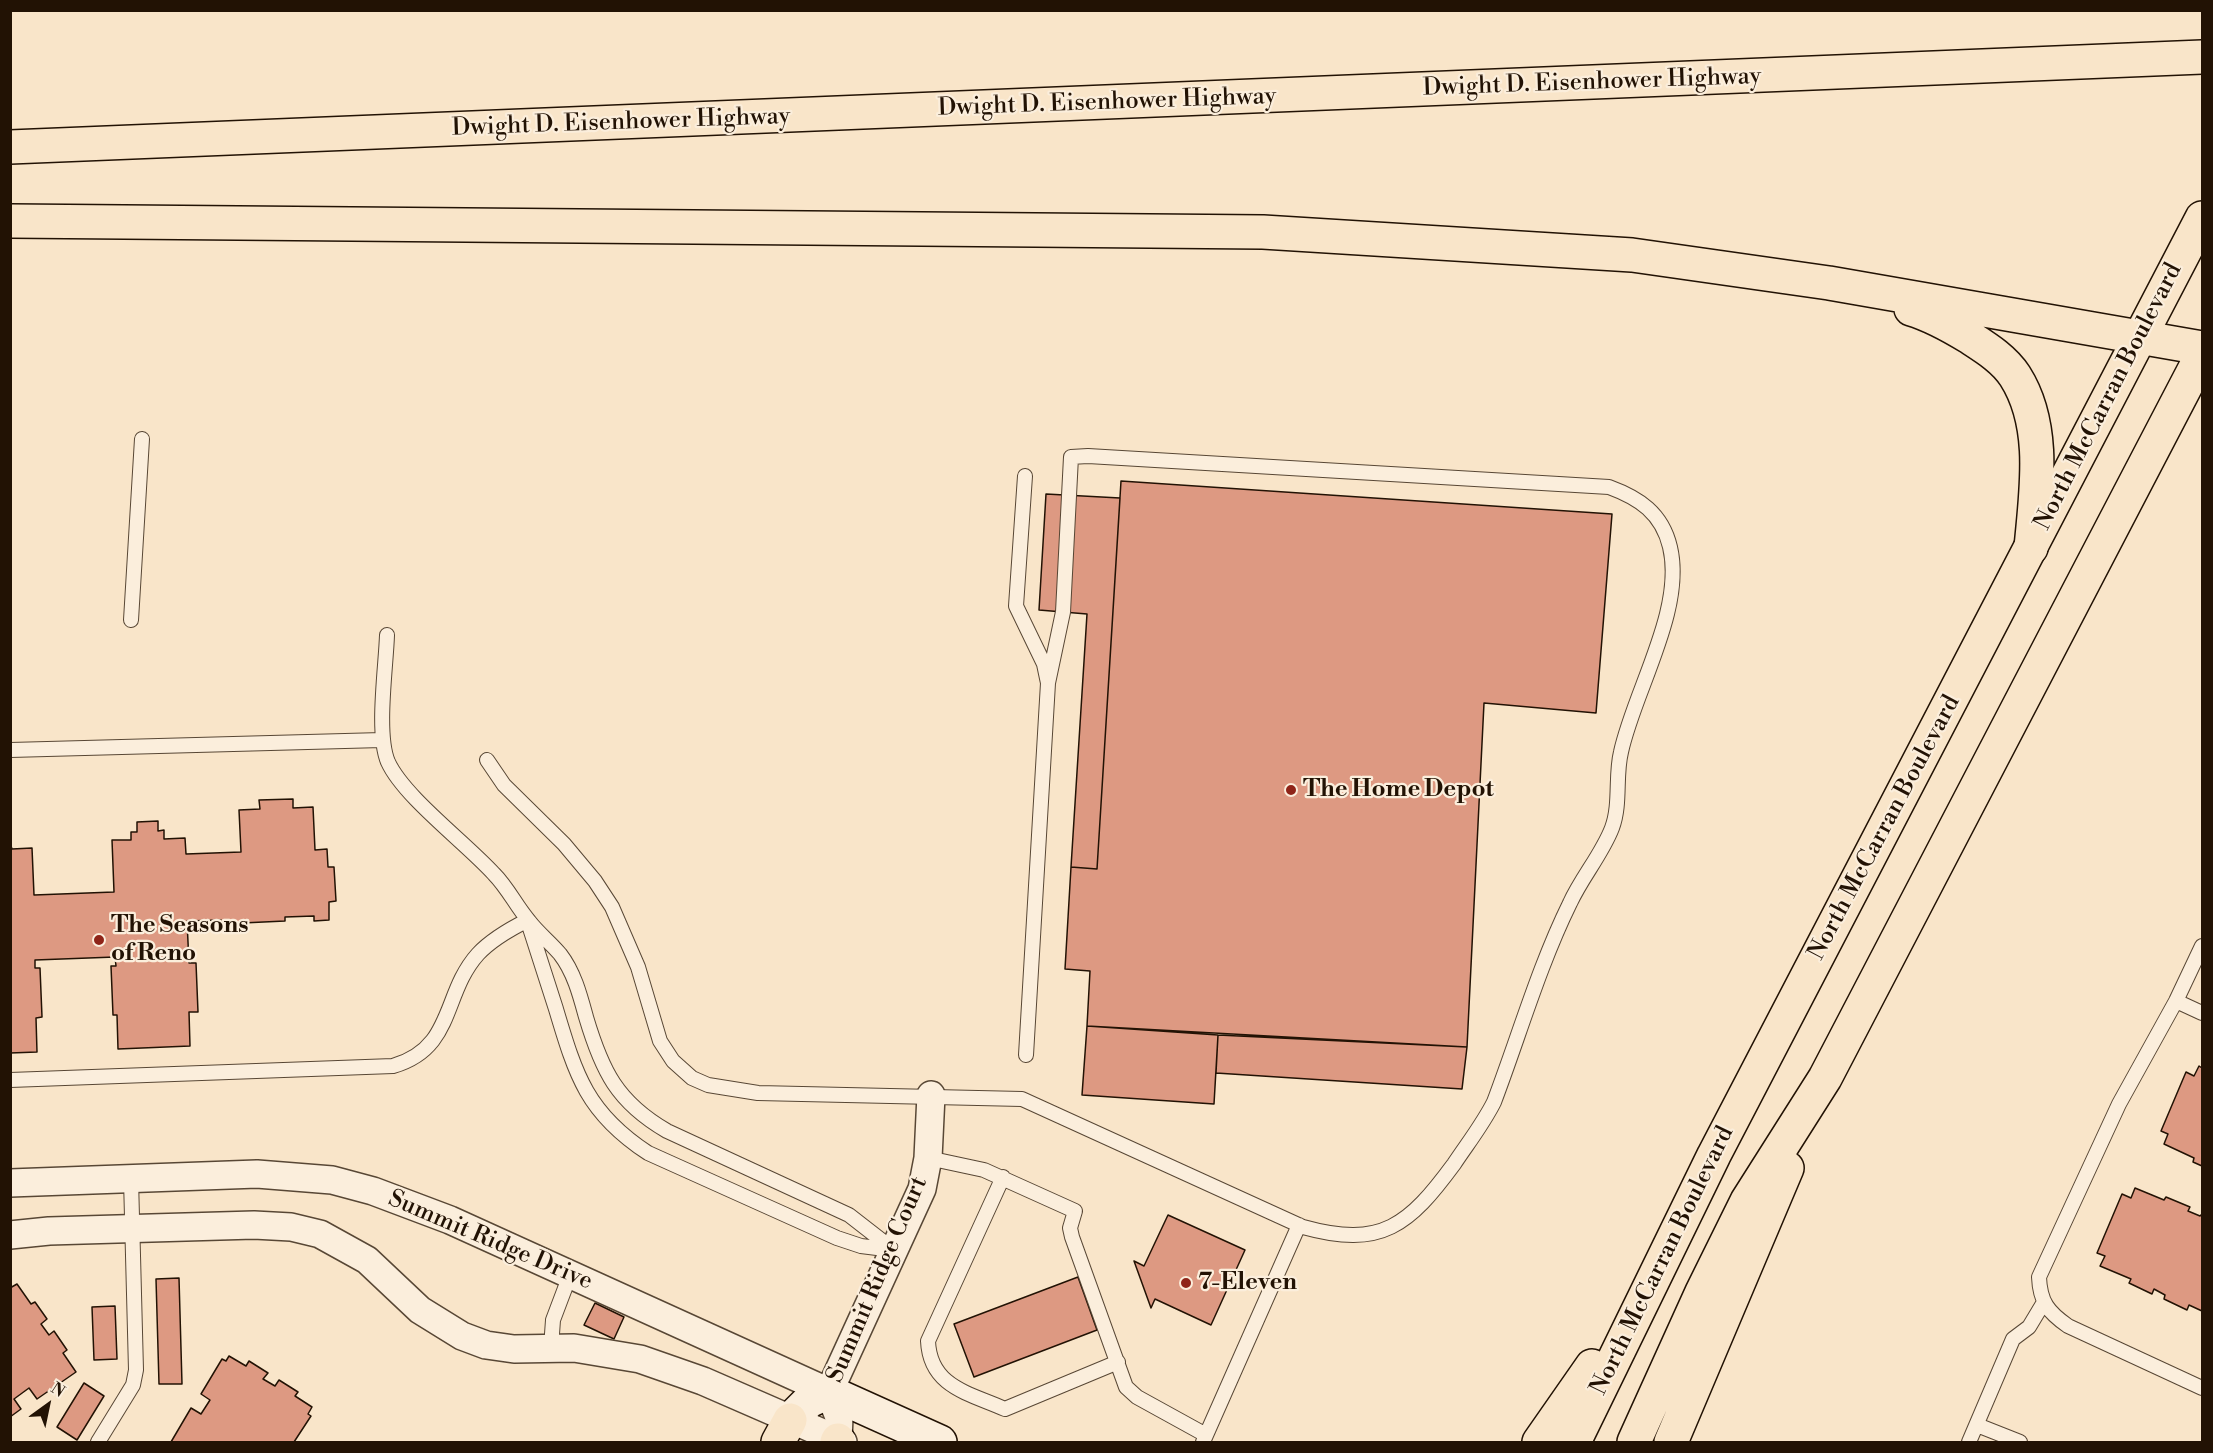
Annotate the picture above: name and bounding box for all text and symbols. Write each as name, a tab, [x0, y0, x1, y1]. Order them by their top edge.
street label: Dwight D. Eisenhower Highway	[1422, 63, 1762, 103]
street label: Dwight D. Eisenhower Highway	[937, 83, 1277, 123]
street label: Dwight D. Eisenhower Highway	[451, 103, 791, 143]
street label: North McCarran Boulevard	[2029, 259, 2189, 535]
street label: North McCarran Boulevard	[1803, 691, 1967, 965]
place label: The Home Depot	[1303, 776, 1494, 804]
marker: The Home Depot	[1284, 783, 1298, 797]
place label: The Seasons of Reno	[111, 912, 249, 968]
marker: The Seasons of Reno	[92, 933, 106, 947]
street label: North McCarran Boulevard	[1585, 1122, 1741, 1400]
street label: Summit Ridge Court	[822, 1173, 934, 1387]
street label: Summit Ridge Drive	[384, 1185, 596, 1297]
place label: 7-Eleven	[1198, 1269, 1297, 1297]
marker: 7-Eleven	[1179, 1276, 1193, 1290]
north arrow	[18, 1375, 78, 1435]
text: N	[47, 1378, 69, 1402]

